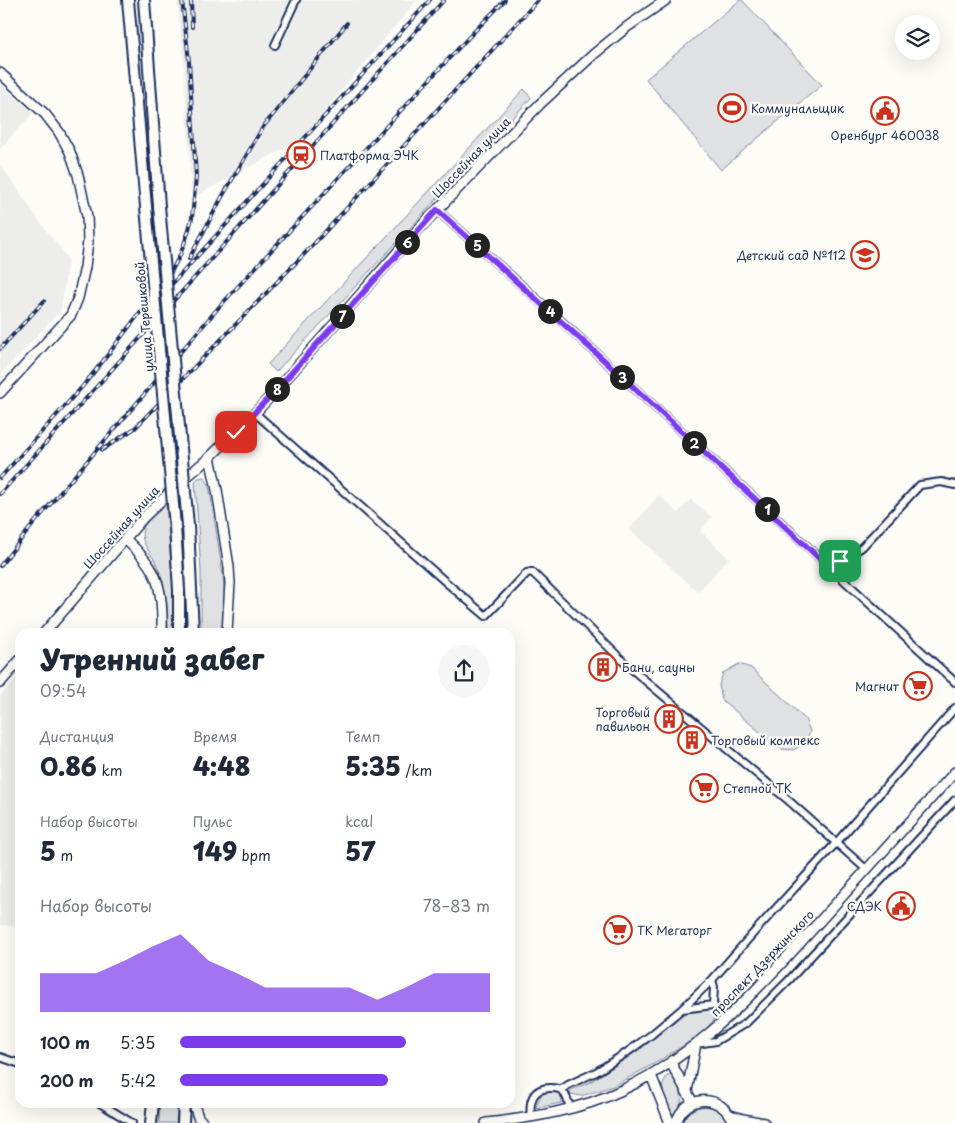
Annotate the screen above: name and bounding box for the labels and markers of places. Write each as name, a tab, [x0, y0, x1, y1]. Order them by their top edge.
sports icon: Коммунальщик	[717, 93, 747, 123]
public building icon: Оренбург 460038	[870, 96, 900, 126]
place label: Коммунальщик	[751, 99, 845, 117]
place label: Оренбург 460038	[830, 126, 940, 144]
station icon: Платформа ЭЧК	[286, 140, 316, 170]
place label: Платформа ЭЧК	[320, 146, 419, 164]
pin: 6	[394, 230, 420, 254]
pin: 5	[464, 232, 490, 258]
school or university icon: Детский сад №112	[850, 240, 880, 270]
place label: Детский сад №112	[736, 246, 846, 264]
pin: 4	[538, 298, 562, 324]
pin: 7	[330, 304, 354, 328]
pin: 3	[610, 364, 634, 390]
pin: 8	[264, 376, 290, 402]
pin	[215, 411, 257, 453]
pin: 2	[682, 430, 706, 456]
pin: 1	[754, 496, 780, 522]
pin	[819, 540, 861, 582]
building icon: Бани, сауны	[588, 652, 618, 682]
place label: Бани, сауны	[622, 658, 695, 676]
supermarket icon: Магнит	[903, 671, 933, 701]
place label: Магнит	[855, 677, 900, 695]
place label: Торговый павильон	[595, 703, 650, 735]
building icon: Торговый павильон	[654, 704, 684, 734]
building icon: Торговый компекс	[677, 725, 707, 755]
place label: Торговый компекс	[711, 731, 820, 749]
supermarket icon: Степной ТК	[689, 773, 719, 803]
place label: Степной ТК	[723, 779, 792, 797]
public building icon: СДЭК	[886, 891, 916, 921]
place label: СДЭК	[847, 897, 882, 915]
supermarket icon: ТК Мегаторг	[603, 915, 633, 945]
place label: ТК Мегаторг	[637, 921, 712, 939]

